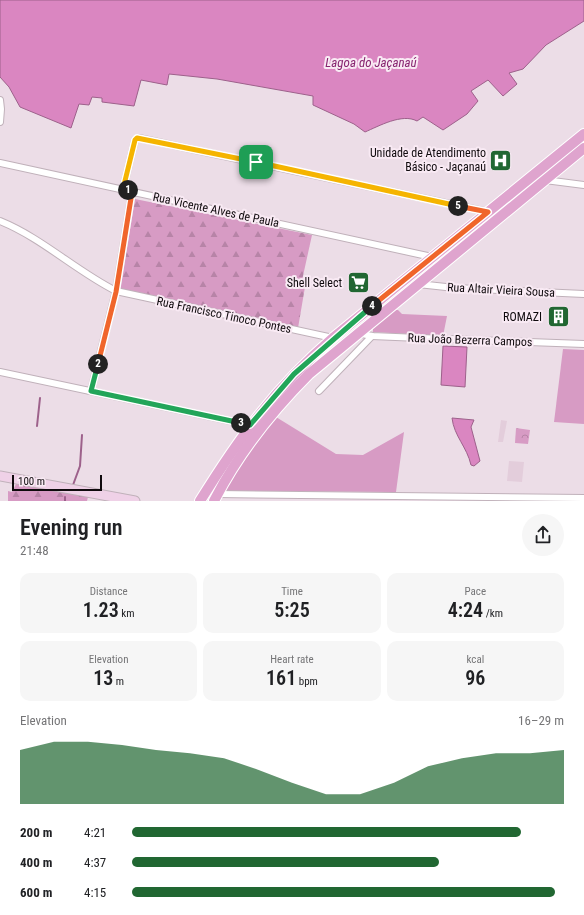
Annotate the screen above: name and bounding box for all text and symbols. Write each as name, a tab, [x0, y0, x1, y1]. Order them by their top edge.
water label: Lagoa do Jaçanaú	[325, 55, 418, 70]
pin	[239, 145, 273, 179]
place label: Unidade de Atendimento Básico - Jaçanaú	[370, 146, 486, 174]
hospital icon: Unidade de Atendimento Básico - Jaçanaú	[488, 147, 514, 173]
icon: arrive	[245, 151, 267, 173]
pin: 1	[118, 180, 138, 200]
text: 1	[125, 183, 131, 196]
street label: Rua Vicente Alves de Paula	[152, 190, 281, 230]
pin: 5	[448, 196, 468, 216]
text: 5	[455, 199, 461, 212]
supermarket icon: Shell Select	[345, 270, 371, 296]
place label: Shell Select	[287, 276, 342, 290]
street label: Rua Altair Vieira Sousa	[447, 280, 555, 300]
street label: Rua Francisco Tinoco Pontes	[155, 294, 293, 336]
pin: 4	[362, 296, 382, 316]
text: 4	[369, 299, 375, 312]
building icon: ROMAZI	[545, 304, 571, 330]
place label: ROMAZI	[503, 310, 542, 324]
street label: Rua João Bezerra Campos	[408, 331, 532, 349]
pin: 2	[88, 354, 108, 374]
text: 2	[95, 357, 101, 370]
pin: 3	[231, 413, 251, 433]
text: 3	[238, 416, 244, 429]
scale bar	[12, 473, 102, 492]
text: 100 m	[18, 475, 45, 488]
button: share	[522, 514, 564, 556]
text: Evening run	[20, 515, 122, 540]
text: 21:48	[20, 543, 49, 558]
text: Distance	[90, 585, 128, 598]
text: Time	[281, 585, 303, 598]
text: Pace	[465, 585, 486, 598]
text: 1.23	[83, 598, 119, 622]
text: 5:25	[274, 598, 310, 622]
text: 4:24	[448, 598, 483, 622]
text: km	[119, 607, 134, 620]
text: /km	[483, 607, 503, 620]
text: Elevation	[89, 653, 128, 666]
text: Heart rate	[270, 653, 314, 666]
text: kcal	[466, 653, 484, 666]
text: 13	[93, 666, 113, 690]
text: 161	[266, 666, 296, 690]
text: 96	[465, 666, 485, 690]
text: m	[113, 675, 124, 688]
text: bpm	[296, 675, 318, 688]
text: Elevation	[20, 713, 67, 728]
text: 16–29 m	[518, 713, 564, 728]
text: 200 m	[20, 825, 52, 840]
text: 4:21	[84, 825, 106, 840]
text: 400 m	[20, 855, 52, 870]
text: 4:37	[84, 855, 106, 870]
text: 600 m	[20, 885, 52, 900]
text: 4:15	[84, 885, 106, 900]

